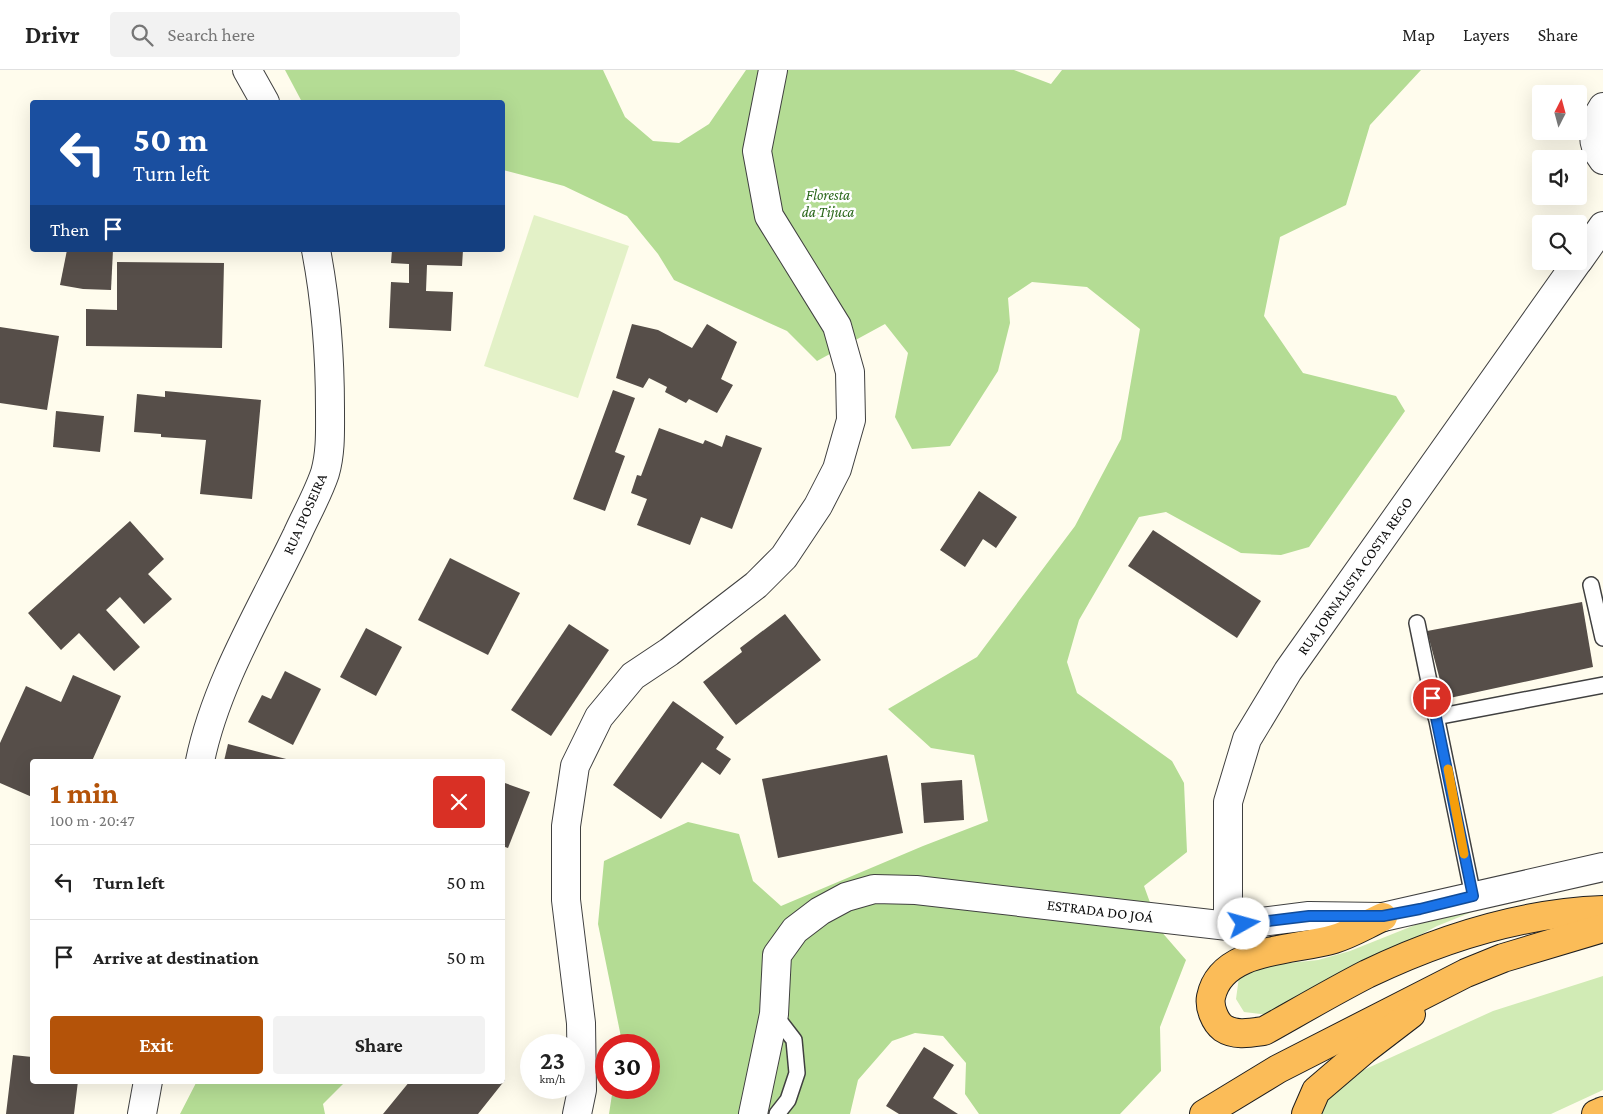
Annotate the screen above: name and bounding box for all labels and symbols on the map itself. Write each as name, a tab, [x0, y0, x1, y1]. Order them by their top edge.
north arrow	[1532, 85, 1588, 140]
park label: Floresta da Tijuca	[802, 187, 854, 221]
street label: RUA IPOSEIRA	[280, 471, 330, 557]
street label: RUA JORNALISTA COSTA REGO	[1294, 494, 1417, 658]
pin	[1411, 677, 1453, 719]
street label: ESTRADA DO JOÁ	[1046, 897, 1154, 926]
position arrow	[1217, 897, 1269, 949]
speed limit sign: 30	[595, 1034, 660, 1099]

